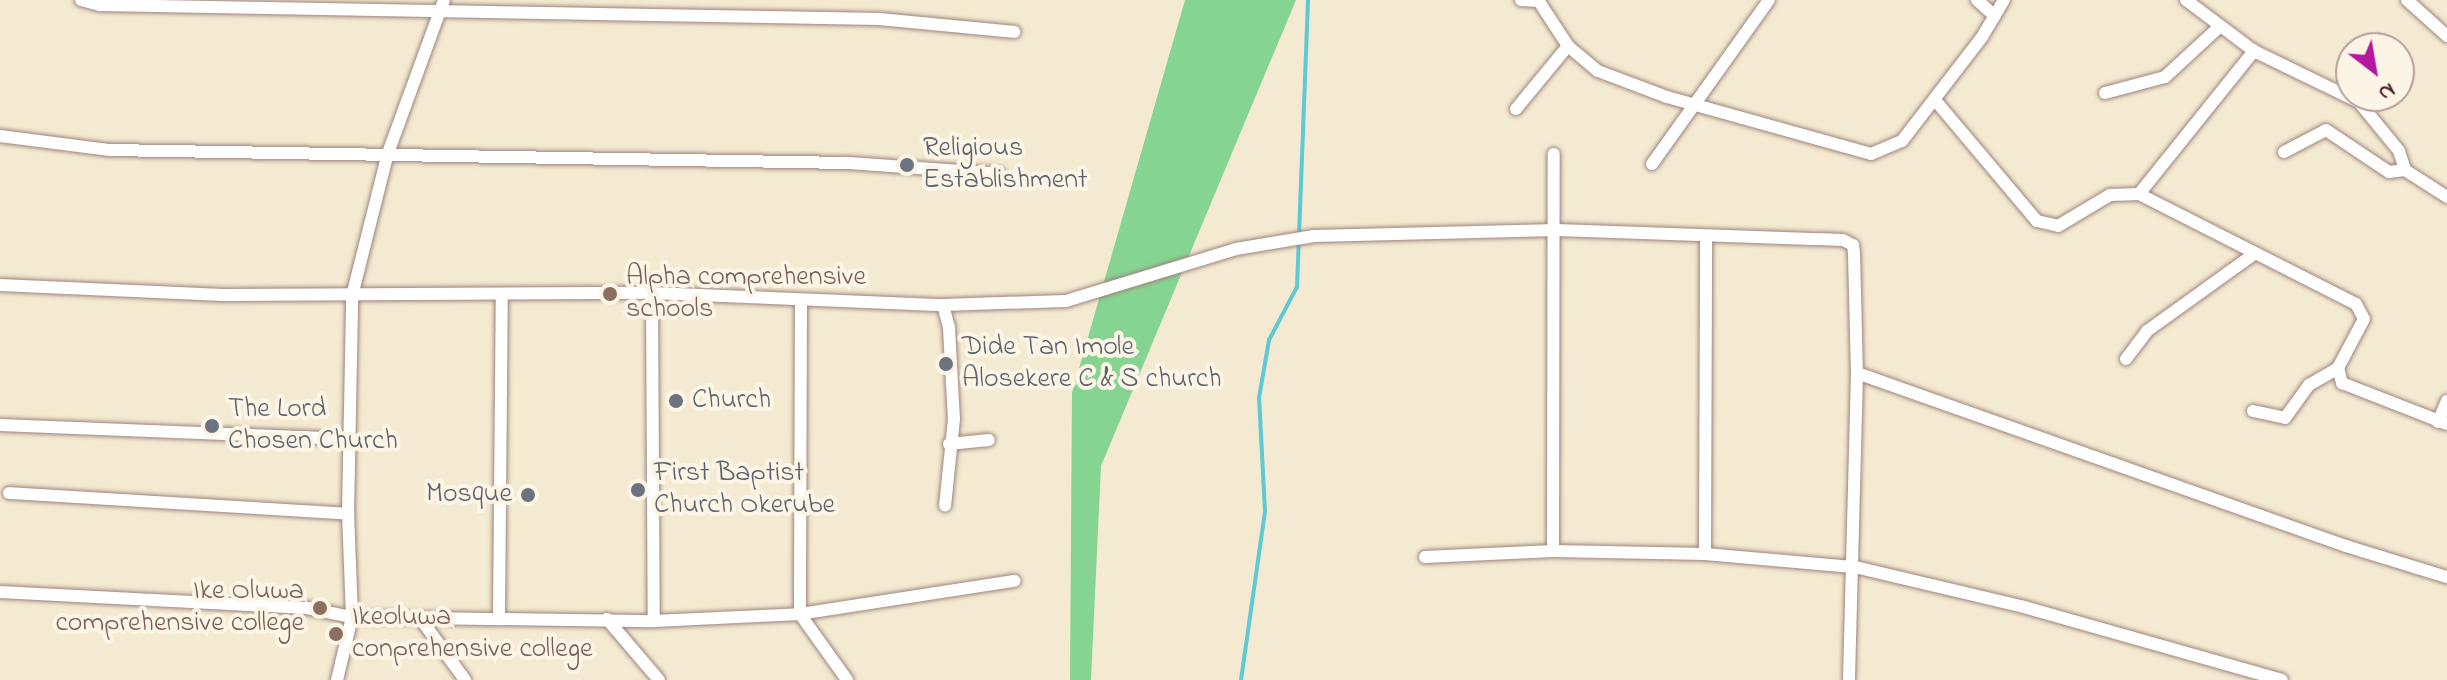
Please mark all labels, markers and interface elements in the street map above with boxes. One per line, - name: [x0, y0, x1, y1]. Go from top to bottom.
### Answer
- north arrow: [2335, 32, 2415, 112]
- text: N: [2372, 73, 2401, 108]
- place label: Religious Establishment: [923, 132, 1087, 198]
- marker: Religious Establishment: [898, 156, 916, 174]
- place label: Alpha comprehensive schools: [626, 261, 866, 327]
- marker: Alpha comprehensive schools: [601, 285, 619, 303]
- place label: Dide Tan Imole Alosekere C & S church: [962, 331, 1222, 397]
- marker: Dide Tan Imole Alosekere C & S church: [937, 355, 955, 373]
- place label: Church: [692, 384, 771, 418]
- marker: Church: [667, 392, 685, 410]
- place label: The Lord Chosen Church: [228, 393, 398, 459]
- marker: The Lord Chosen Church: [203, 417, 221, 435]
- place label: First Baptist Church Okerube: [654, 457, 835, 523]
- place label: Mosque: [426, 478, 512, 512]
- marker: First Baptist Church Okerube: [629, 481, 647, 499]
- marker: Mosque: [519, 486, 537, 504]
- place label: Ike Oluwa comprehensive college: [55, 575, 304, 641]
- marker: Ike Oluwa comprehensive college: [311, 599, 329, 617]
- place label: Ikeoluwa conprehensive college: [352, 601, 593, 667]
- marker: Ikeoluwa conprehensive college: [327, 625, 345, 643]

